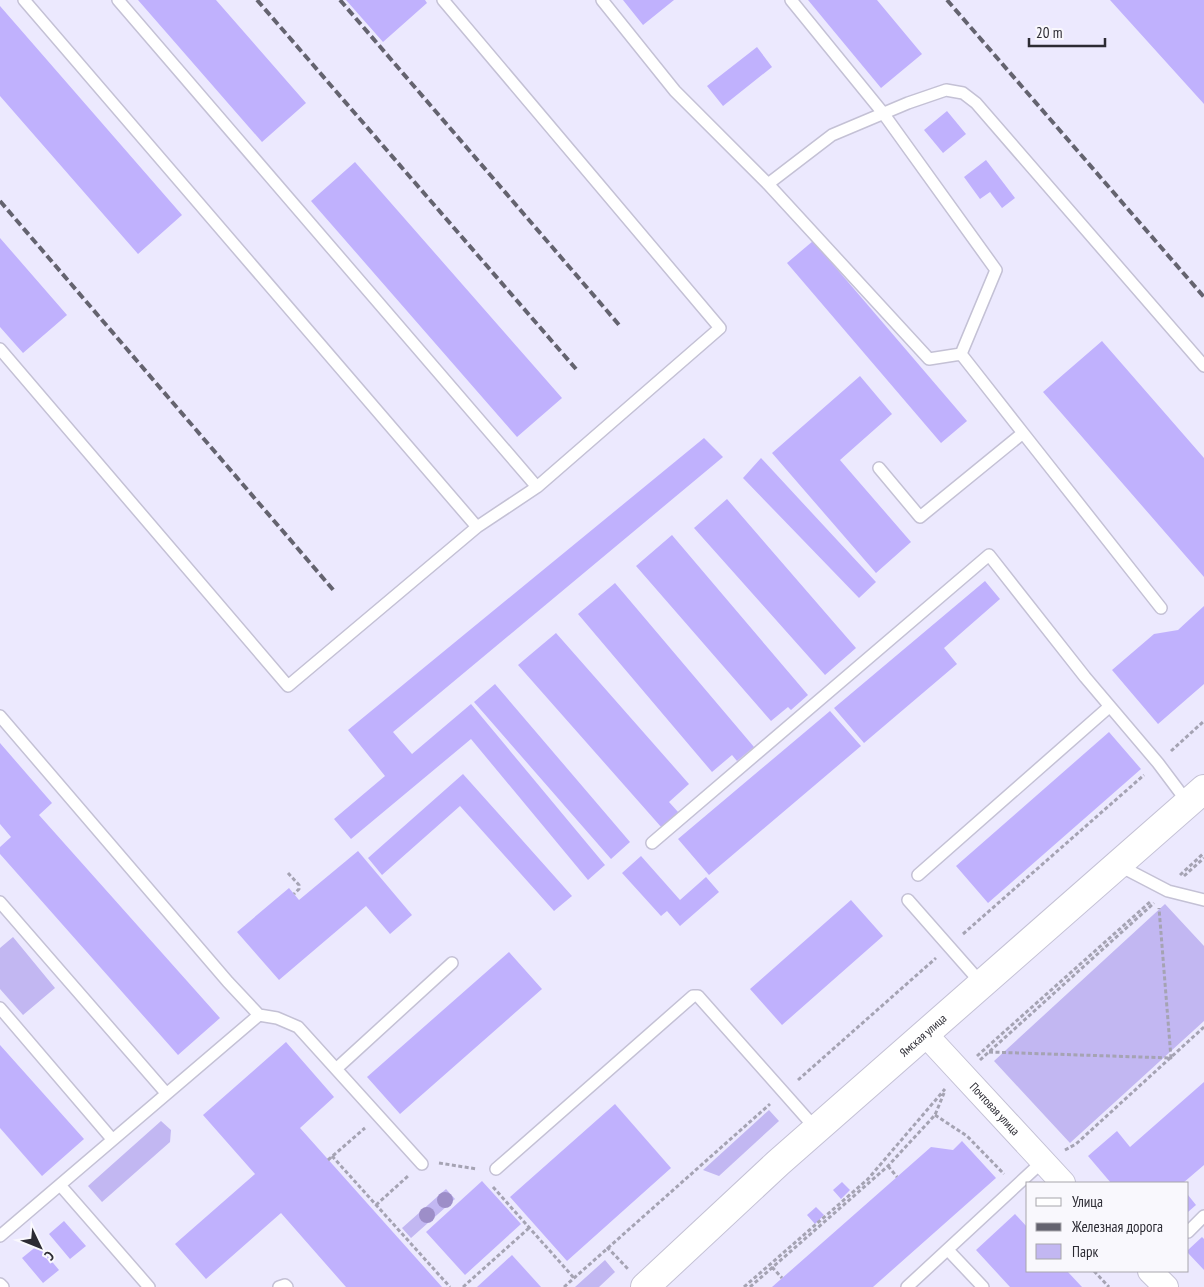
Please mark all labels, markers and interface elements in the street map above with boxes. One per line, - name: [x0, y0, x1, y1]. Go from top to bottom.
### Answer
- scale bar: [1029, 15, 1105, 47]
- text: 20 m: [1036, 23, 1062, 42]
- street label: Ямская улица: [896, 1011, 949, 1060]
- street label: Почтовая улица: [967, 1079, 1023, 1138]
- legend: [1026, 1182, 1189, 1272]
- text: Улица: [1072, 1192, 1103, 1211]
- text: Железная дорога: [1071, 1217, 1163, 1236]
- north arrow: [15, 1222, 65, 1272]
- text: Парк: [1072, 1242, 1098, 1261]
- text: С: [40, 1247, 58, 1265]

